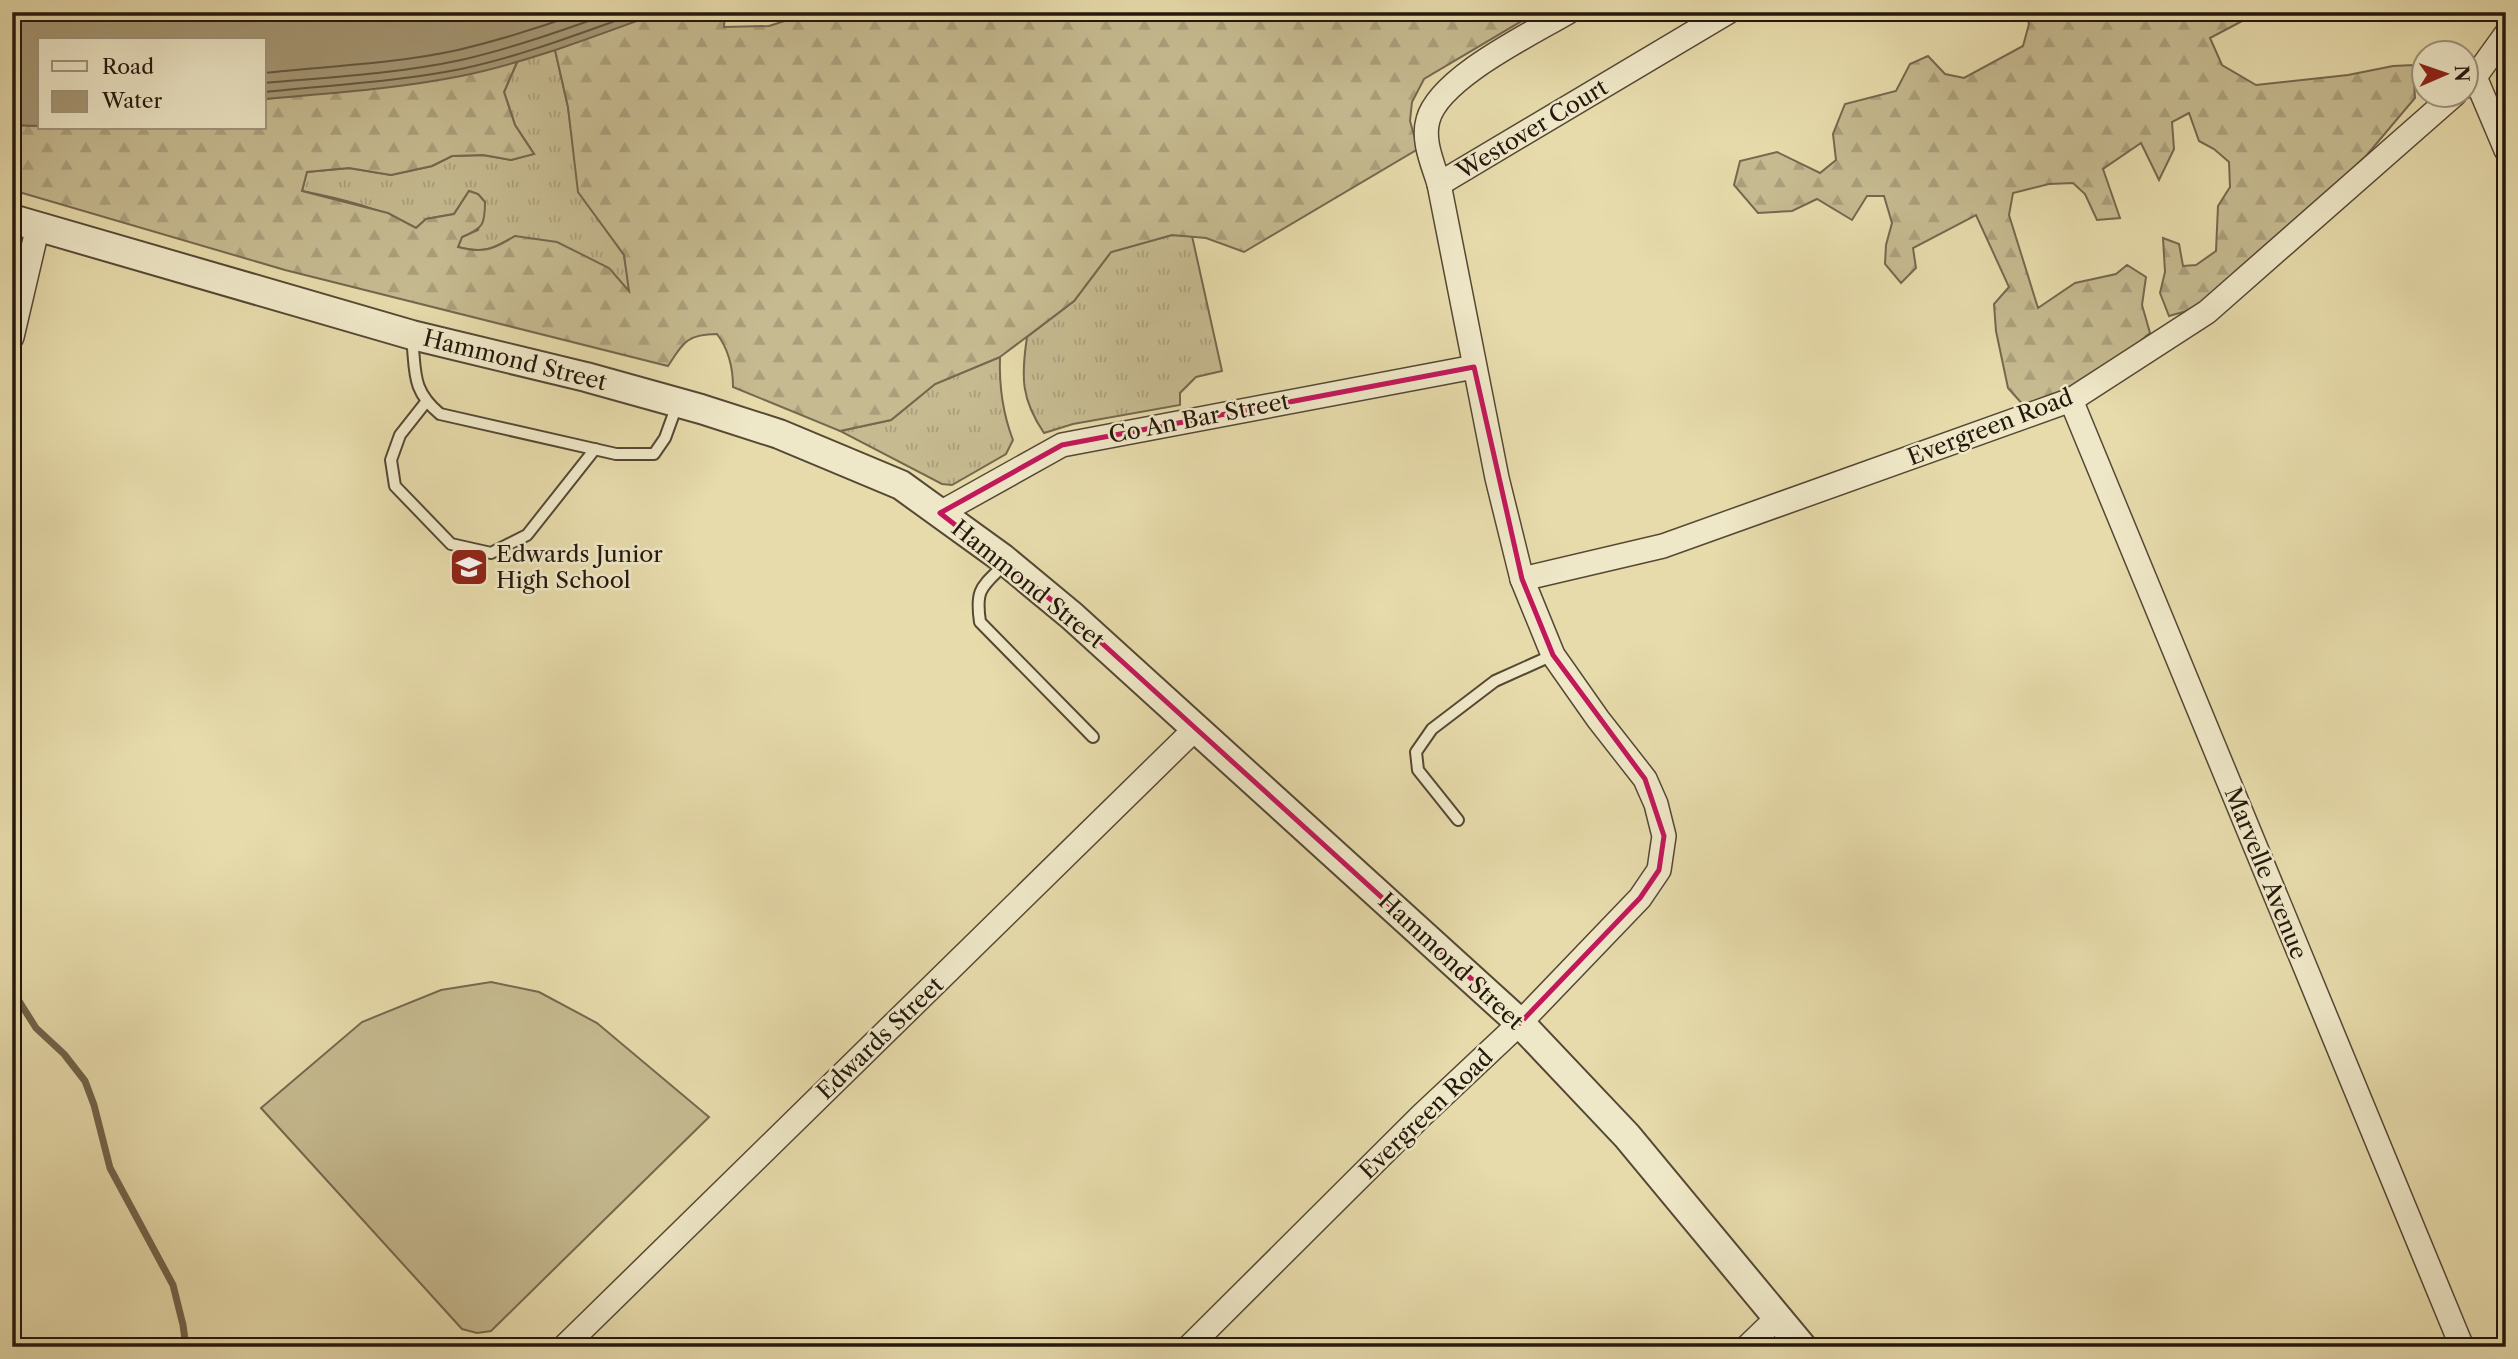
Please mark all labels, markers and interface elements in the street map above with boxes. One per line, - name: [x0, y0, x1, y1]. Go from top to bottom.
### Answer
- legend: [38, 38, 266, 130]
- north arrow: [2410, 38, 2480, 108]
- text: Road: [102, 54, 154, 79]
- text: N: [2450, 65, 2473, 82]
- street label: Westover Court: [1450, 73, 1613, 186]
- text: Water: [101, 88, 162, 113]
- street label: Hammond Street: [420, 324, 610, 396]
- street label: Evergreen Road: [1903, 383, 2077, 471]
- street label: Co An Bar Street: [1106, 387, 1292, 449]
- street label: Hammond Street: [946, 514, 1110, 654]
- place label: Edwards Junior High School: [496, 540, 663, 594]
- school or university icon: Edwards Junior High School: [448, 546, 490, 588]
- street label: Marvelle Avenue: [2219, 783, 2313, 963]
- street label: Hammond Street: [1373, 887, 1529, 1035]
- street label: Edwards Street: [811, 971, 949, 1105]
- street label: Evergreen Road: [1353, 1043, 1499, 1185]

